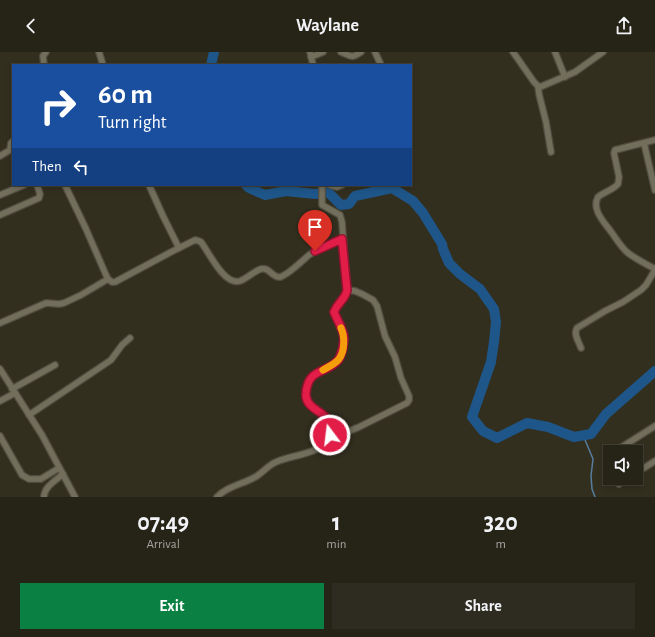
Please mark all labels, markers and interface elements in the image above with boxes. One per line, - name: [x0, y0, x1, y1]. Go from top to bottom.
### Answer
- icon: back: [20, 15, 42, 37]
- icon: share: [613, 15, 635, 37]
- text: Waylane: [296, 17, 359, 35]
- icon: right: [32, 80, 84, 132]
- text: 60 m: [98, 81, 153, 109]
- text: Turn right: [98, 114, 167, 132]
- icon: left: [70, 156, 92, 178]
- text: Then: [32, 159, 62, 174]
- pin: [298, 210, 332, 251]
- icon: arrive: [304, 216, 326, 238]
- position arrow: [309, 414, 351, 456]
- map controls: [603, 445, 643, 485]
- button: sound: [603, 445, 643, 485]
- text: 07:49: [137, 511, 189, 535]
- text: 1: [332, 511, 341, 535]
- text: 320: [484, 511, 518, 535]
- text: Arrival: [146, 538, 180, 551]
- text: min: [326, 538, 347, 551]
- text: m: [496, 538, 506, 551]
- button: Exit: [20, 583, 324, 629]
- button: Share: [332, 583, 635, 629]

